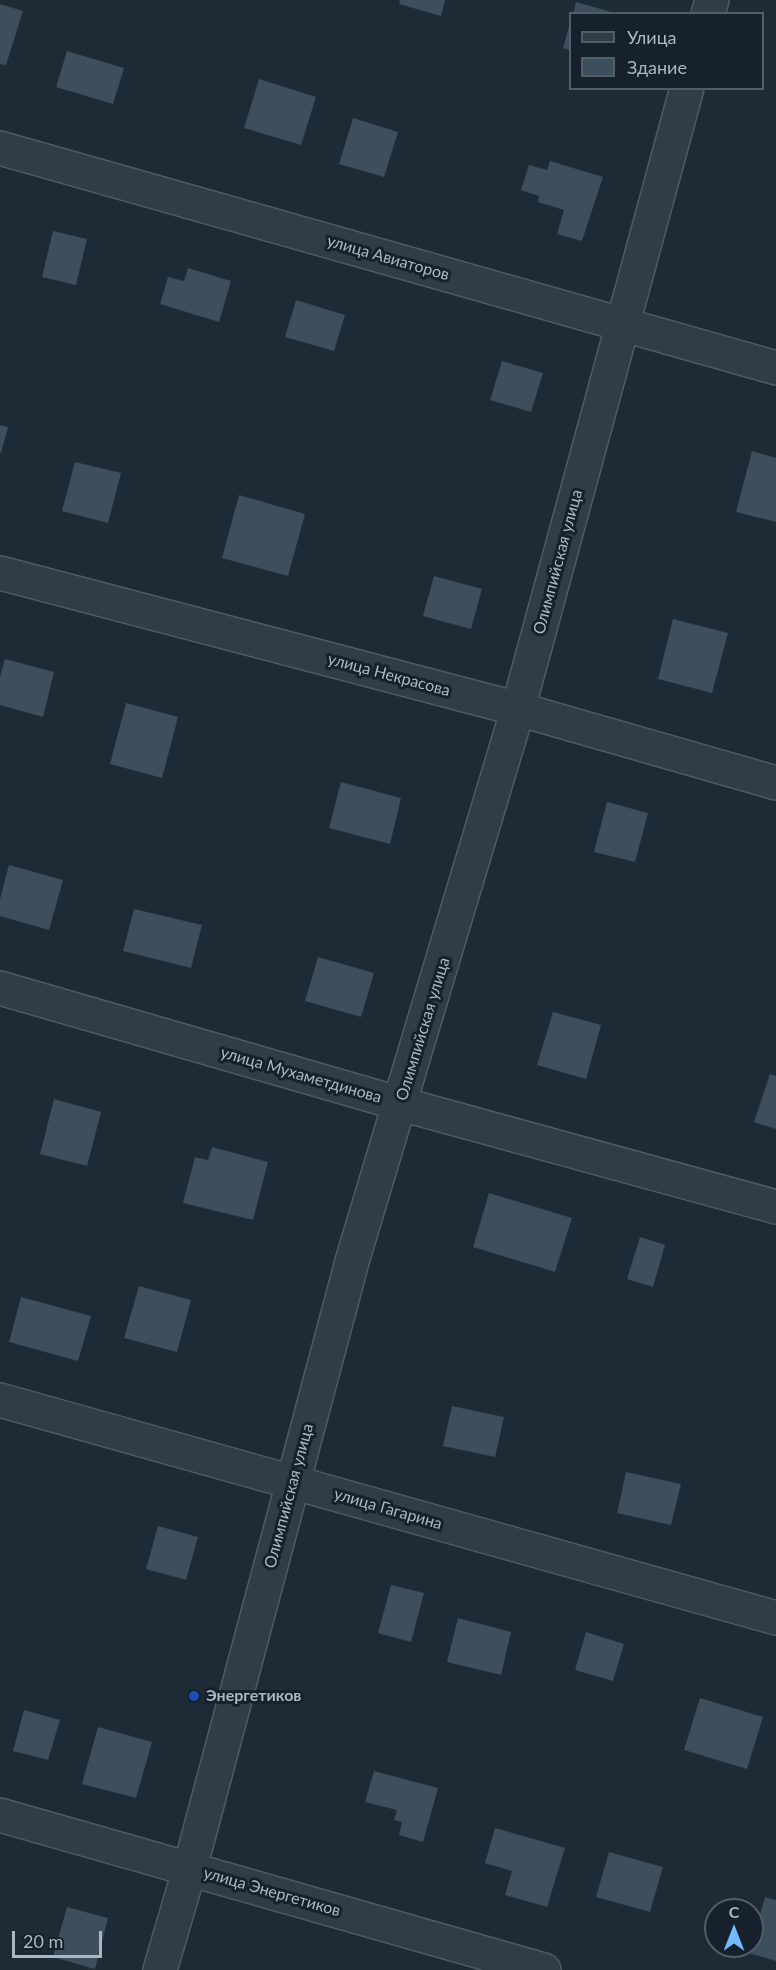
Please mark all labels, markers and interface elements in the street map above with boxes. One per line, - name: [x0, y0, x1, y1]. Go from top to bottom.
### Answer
- legend: [569, 12, 764, 90]
- text: Улица: [627, 26, 677, 48]
- text: Здание: [627, 56, 687, 78]
- street label: улица Авиаторов: [325, 231, 451, 285]
- street label: Олимпийская улица: [529, 488, 587, 636]
- street label: улица Некрасова: [326, 649, 452, 701]
- street label: Олимпийская улица: [392, 955, 454, 1103]
- street label: улица Мухаметдинова: [218, 1043, 384, 1107]
- street label: Олимпийская улица: [260, 1422, 318, 1570]
- street label: улица Гагарина: [332, 1484, 444, 1534]
- place label: Энергетиков: [206, 1686, 301, 1706]
- marker: Энергетиков: [187, 1689, 201, 1703]
- street label: улица Энергетиков: [201, 1863, 343, 1921]
- north arrow: [704, 1898, 764, 1958]
- text: С: [729, 1902, 739, 1921]
- scale bar: [15, 1919, 105, 1957]
- text: 20 m: [23, 1930, 63, 1952]

